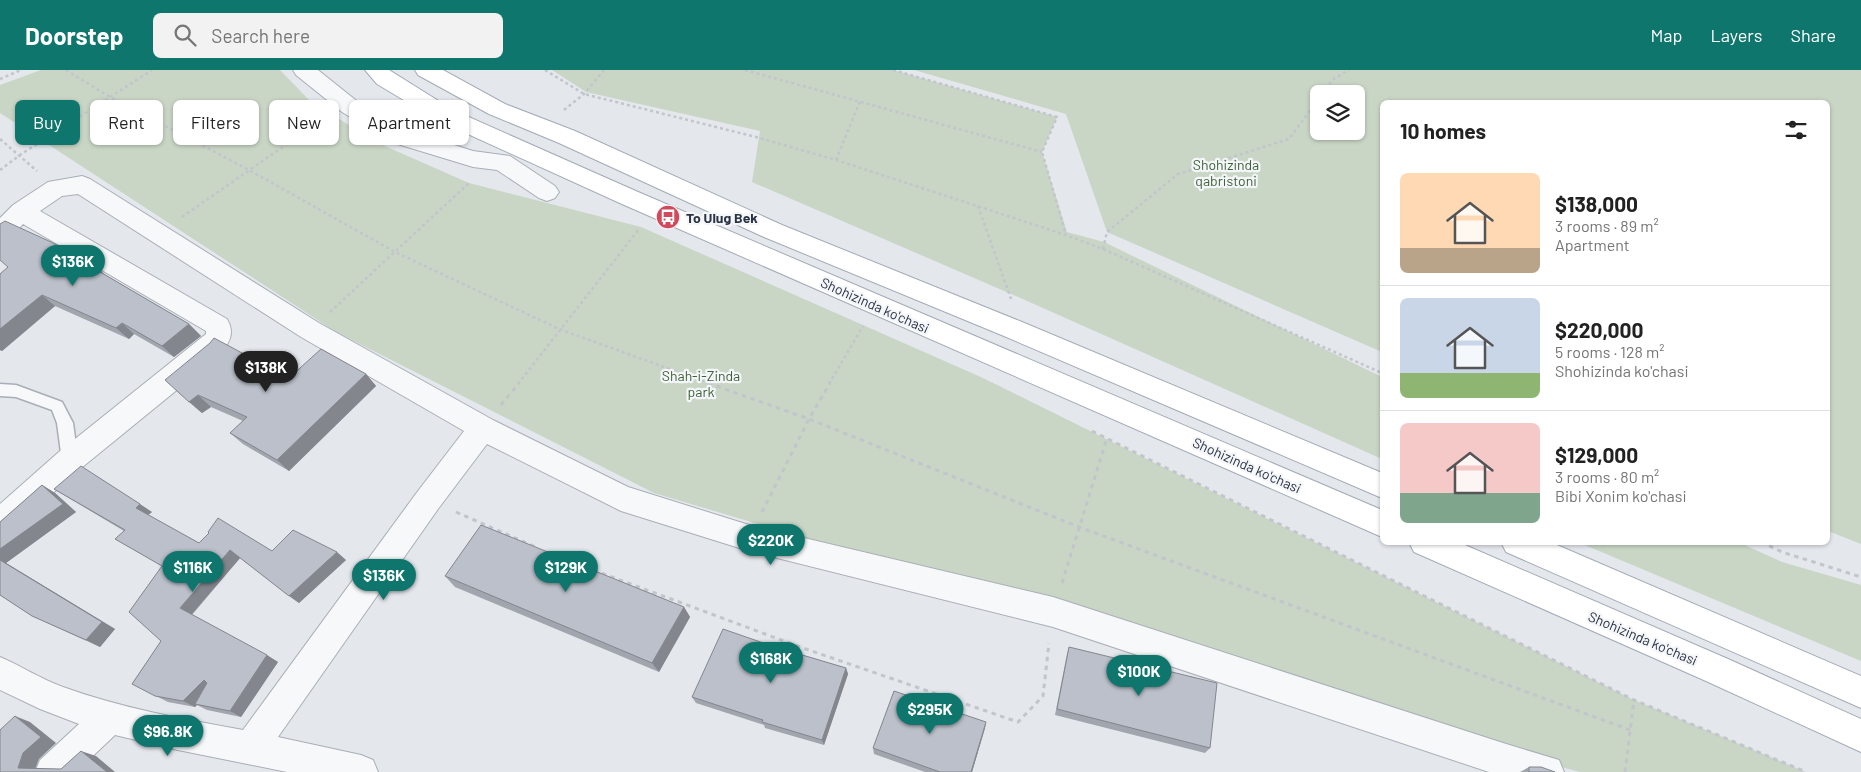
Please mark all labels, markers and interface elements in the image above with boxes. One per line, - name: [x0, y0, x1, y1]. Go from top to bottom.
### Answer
- search box: [153, 13, 503, 58]
- text: Doorstep: [25, 21, 123, 50]
- icon: search: [171, 21, 199, 49]
- text: Search here: [211, 24, 310, 47]
- text: Map: [1650, 24, 1682, 46]
- text: Layers: [1710, 24, 1763, 46]
- text: Share: [1791, 24, 1836, 46]
- map controls: [1310, 85, 1365, 140]
- button: layers: [1310, 85, 1365, 140]
- chip: Buy: [15, 100, 80, 145]
- chip: Rent: [90, 100, 163, 145]
- chip: Filters: [173, 100, 259, 145]
- chip: New: [269, 100, 339, 145]
- chip: Apartment: [349, 100, 469, 145]
- icon: filters: [1782, 116, 1810, 144]
- text: 10 homes: [1400, 118, 1486, 143]
- park label: Shohizinda qabristoni: [1193, 156, 1259, 189]
- text: $138,000: [1555, 191, 1638, 216]
- icon: home: [1440, 193, 1500, 253]
- bus stop icon: To Ulug Bek: [655, 204, 681, 230]
- place label: To Ulug Bek: [686, 209, 758, 226]
- text: 3 rooms · 89 m²: [1555, 216, 1659, 235]
- text: Apartment: [1555, 235, 1630, 254]
- pin: $136K: [38, 244, 108, 287]
- text: $136K: [52, 251, 94, 270]
- street label: Shohizinda ko'chasi: [818, 273, 932, 337]
- text: $220,000: [1555, 317, 1643, 342]
- icon: home: [1440, 318, 1500, 378]
- text: 5 rooms · 128 m²: [1555, 342, 1664, 361]
- pin: $138K: [231, 350, 301, 393]
- text: $138K: [245, 357, 287, 376]
- text: Shohizinda ko'chasi: [1555, 361, 1689, 380]
- park label: Shah-i-Zinda park: [662, 367, 740, 400]
- street label: Shohizinda ko'chasi: [1190, 433, 1304, 497]
- text: $129,000: [1555, 442, 1638, 467]
- icon: home: [1440, 443, 1500, 503]
- text: 3 rooms · 80 m²: [1555, 467, 1659, 486]
- text: Bibi Xonim ko'chasi: [1555, 486, 1687, 505]
- pin: $220K: [736, 524, 806, 566]
- text: $220K: [748, 530, 794, 549]
- pin: $116K: [158, 550, 228, 593]
- pin: $129K: [531, 550, 601, 593]
- text: $116K: [173, 557, 213, 576]
- text: $129K: [545, 557, 587, 576]
- pin: $136K: [349, 558, 419, 601]
- text: $136K: [363, 565, 405, 584]
- street label: Shohizinda ko'chasi: [1586, 607, 1700, 669]
- pin: $168K: [736, 642, 806, 684]
- text: $168K: [750, 648, 792, 667]
- pin: $100K: [1104, 654, 1174, 697]
- text: $100K: [1117, 661, 1161, 680]
- pin: $295K: [895, 692, 965, 735]
- text: $295K: [907, 699, 953, 718]
- pin: $96.8K: [127, 714, 209, 757]
- text: $96.8K: [143, 721, 193, 740]

